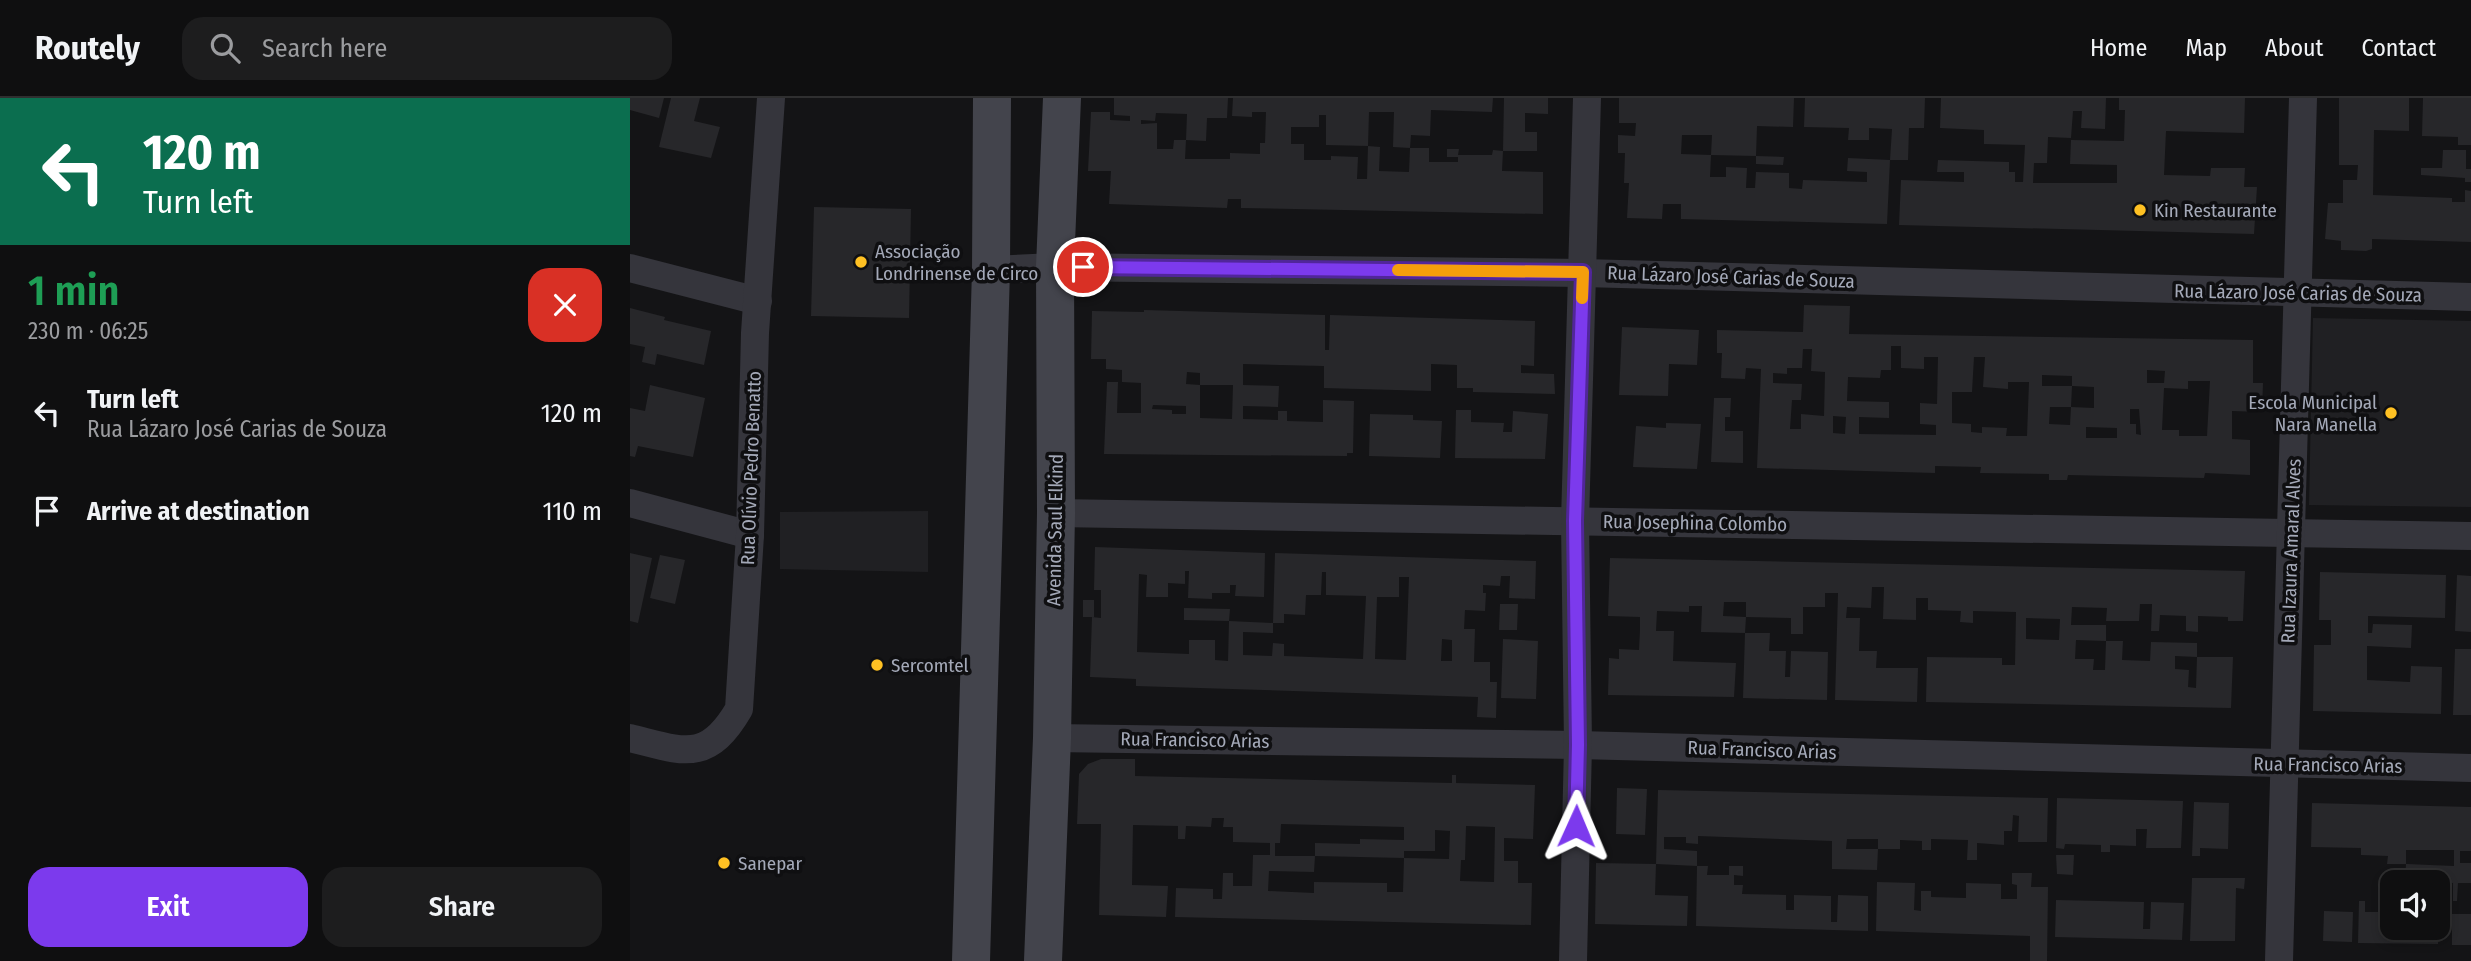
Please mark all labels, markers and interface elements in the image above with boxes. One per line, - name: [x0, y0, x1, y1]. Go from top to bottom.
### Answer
- search box: [182, 17, 672, 80]
- text: Routely: [35, 28, 140, 68]
- icon: search: [206, 29, 244, 67]
- text: Search here: [262, 33, 387, 64]
- text: Home: [2090, 34, 2147, 62]
- text: Map: [2185, 34, 2227, 62]
- text: About: [2265, 34, 2323, 62]
- text: Contact: [2361, 34, 2436, 62]
- text: 120 m: [143, 123, 261, 182]
- icon: left: [28, 126, 119, 217]
- text: Turn left: [143, 183, 253, 221]
- place label: Kin Restaurante: [2154, 199, 2277, 222]
- marker: Kin Restaurante: [2132, 202, 2148, 218]
- pin: [1053, 237, 1113, 297]
- place label: Associação Londrinense de Circo: [875, 240, 1038, 285]
- icon: arrive: [1064, 248, 1102, 286]
- marker: Associação Londrinense de Circo: [853, 254, 869, 270]
- street label: Rua Lázaro José Carias de Souza: [1607, 261, 1855, 293]
- text: 1 min: [28, 266, 119, 316]
- button: close: [528, 268, 602, 342]
- street label: Rua Lázaro José Carias de Souza: [2174, 279, 2422, 307]
- text: 230 m · 06:25: [28, 317, 148, 345]
- street label: Rua Olívio Pedro Benatto: [736, 371, 766, 565]
- text: Turn left: [87, 384, 179, 415]
- place label: Escola Municipal Nara Manella: [2248, 391, 2377, 436]
- icon: left: [28, 394, 66, 432]
- text: 120 m: [541, 398, 602, 429]
- marker: Escola Municipal Nara Manella: [2383, 405, 2399, 421]
- text: Rua Lázaro José Carias de Souza: [87, 415, 387, 443]
- street label: Avenida Saul Elkind: [1042, 454, 1068, 606]
- street label: Rua Izaura Amaral Alves: [2276, 458, 2306, 644]
- icon: arrive: [28, 492, 66, 530]
- text: Arrive at destination: [87, 496, 310, 527]
- text: 110 m: [542, 496, 602, 527]
- street label: Rua Josephina Colombo: [1603, 510, 1787, 536]
- place label: Sercomtel: [891, 654, 969, 677]
- marker: Sercomtel: [869, 657, 885, 673]
- street label: Rua Francisco Arias: [1120, 727, 1270, 753]
- street label: Rua Francisco Arias: [1687, 736, 1837, 764]
- street label: Rua Francisco Arias: [2253, 752, 2403, 778]
- position arrow: [1539, 789, 1613, 863]
- place label: Sanepar: [738, 852, 802, 875]
- marker: Sanepar: [716, 855, 732, 871]
- button: Exit: [28, 867, 308, 947]
- button: Share: [322, 867, 602, 947]
- map controls: [2380, 870, 2450, 940]
- button: sound: [2380, 870, 2450, 940]

